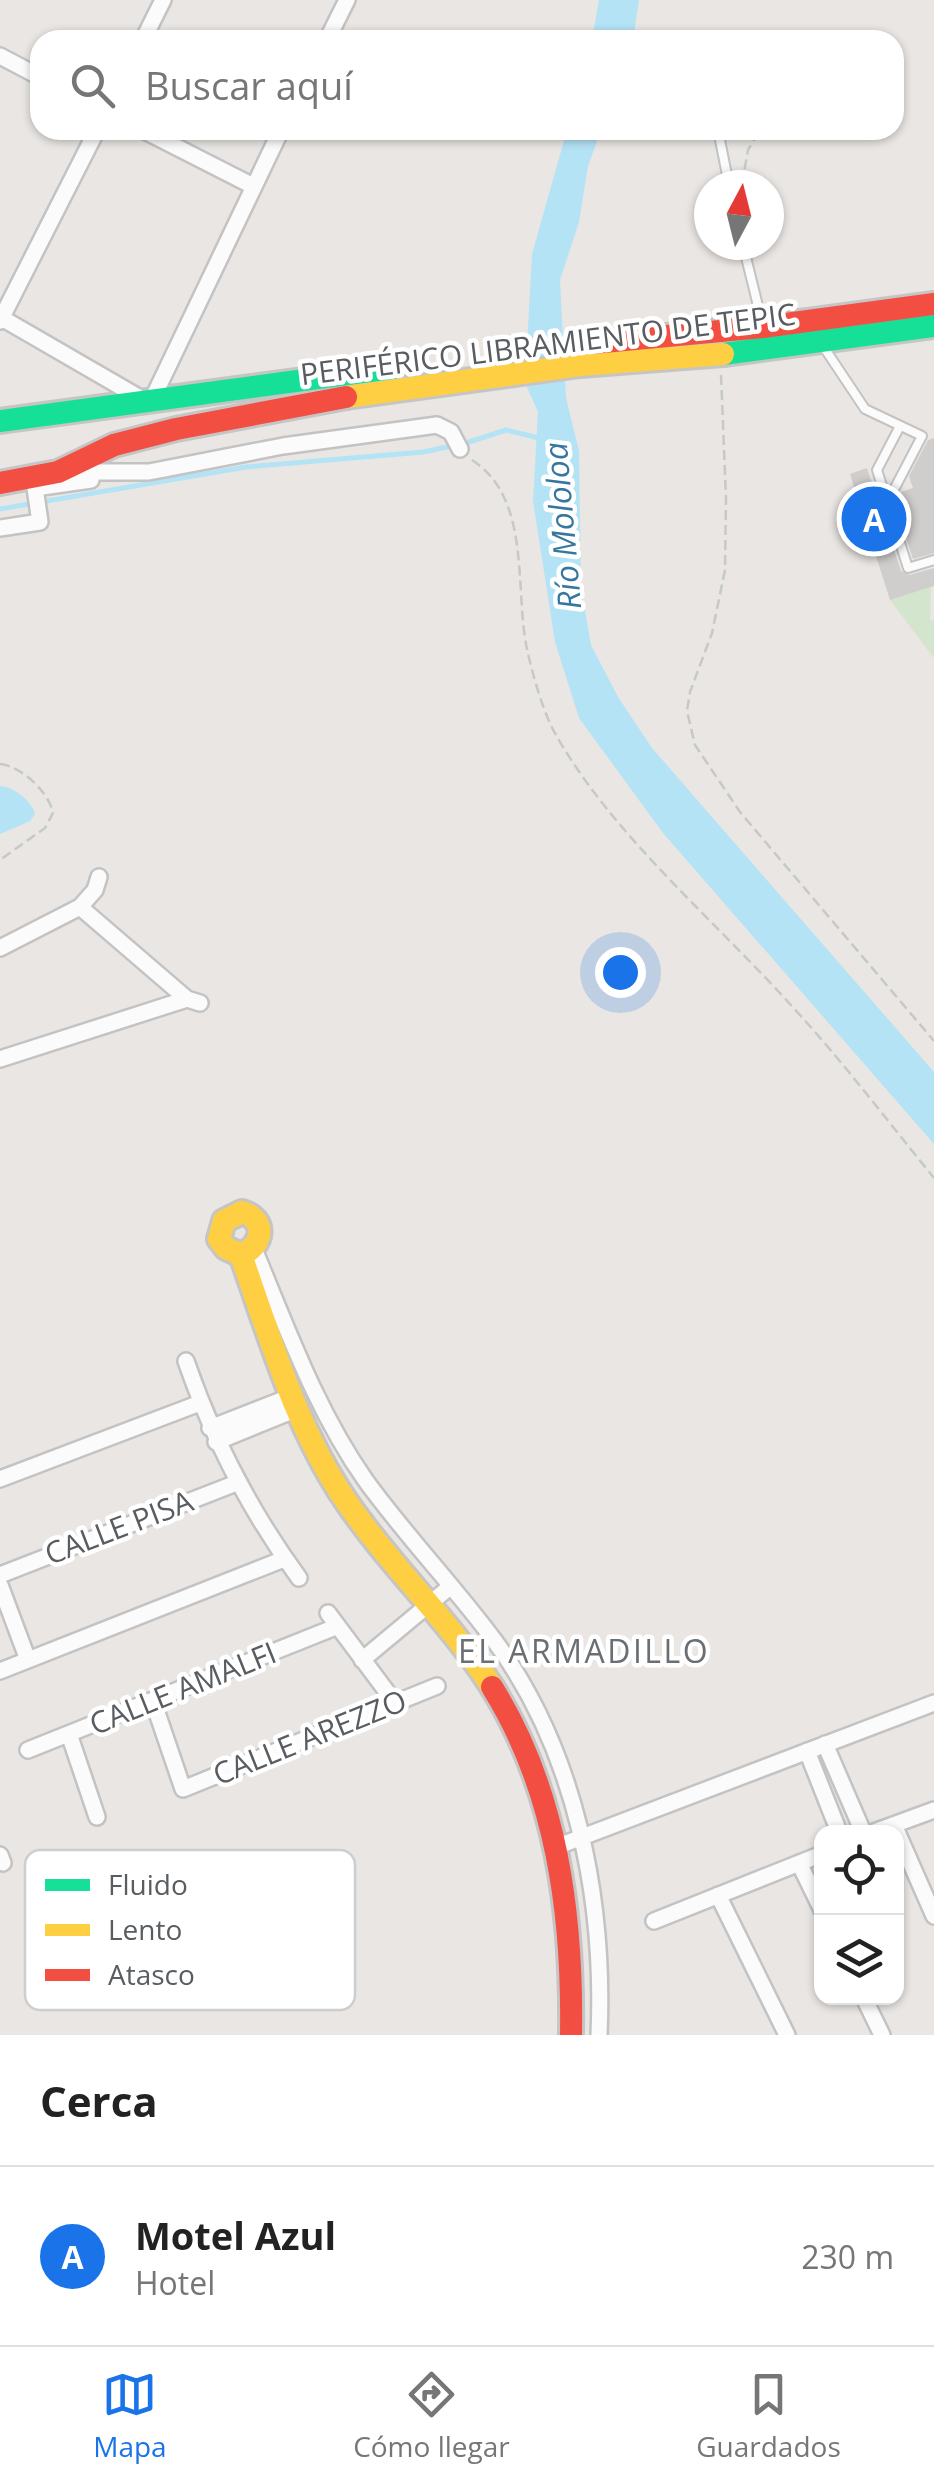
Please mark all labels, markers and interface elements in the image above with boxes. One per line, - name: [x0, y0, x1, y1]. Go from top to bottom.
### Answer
- search box: [30, 30, 904, 140]
- icon: search: [65, 58, 120, 113]
- text: Buscar aquí: [145, 59, 353, 111]
- north arrow: [694, 170, 784, 260]
- street label: PERIFÉRICO LIBRAMIENTO DE TEPIC: [298, 293, 798, 394]
- water label: Río Mololoa: [533, 441, 590, 612]
- pin: A: [842, 482, 906, 556]
- your location: [595, 947, 646, 998]
- street label: CALLE PISA: [39, 1480, 198, 1574]
- district label: EL ARMADILLO: [458, 1629, 710, 1672]
- street label: CALLE AMALFI: [83, 1631, 282, 1744]
- street label: CALLE AREZZO: [206, 1679, 412, 1794]
- map controls: [814, 1825, 904, 2005]
- button: locate: [814, 1825, 904, 1915]
- legend: [25, 1850, 355, 2010]
- text: Fluido: [108, 1865, 188, 1903]
- text: Lento: [108, 1910, 182, 1948]
- button: layers: [814, 1915, 904, 2005]
- text: Atasco: [108, 1955, 195, 1993]
- text: Cerca: [40, 2072, 158, 2129]
- text: Motel Azul: [135, 2209, 336, 2261]
- text: A: [61, 2235, 84, 2278]
- text: 230 m: [801, 2235, 894, 2278]
- text: Hotel: [135, 2261, 215, 2304]
- tab: Mapa: [93, 2367, 167, 2465]
- tab: Cómo llegar: [353, 2367, 510, 2465]
- tab: Guardados: [696, 2367, 841, 2465]

